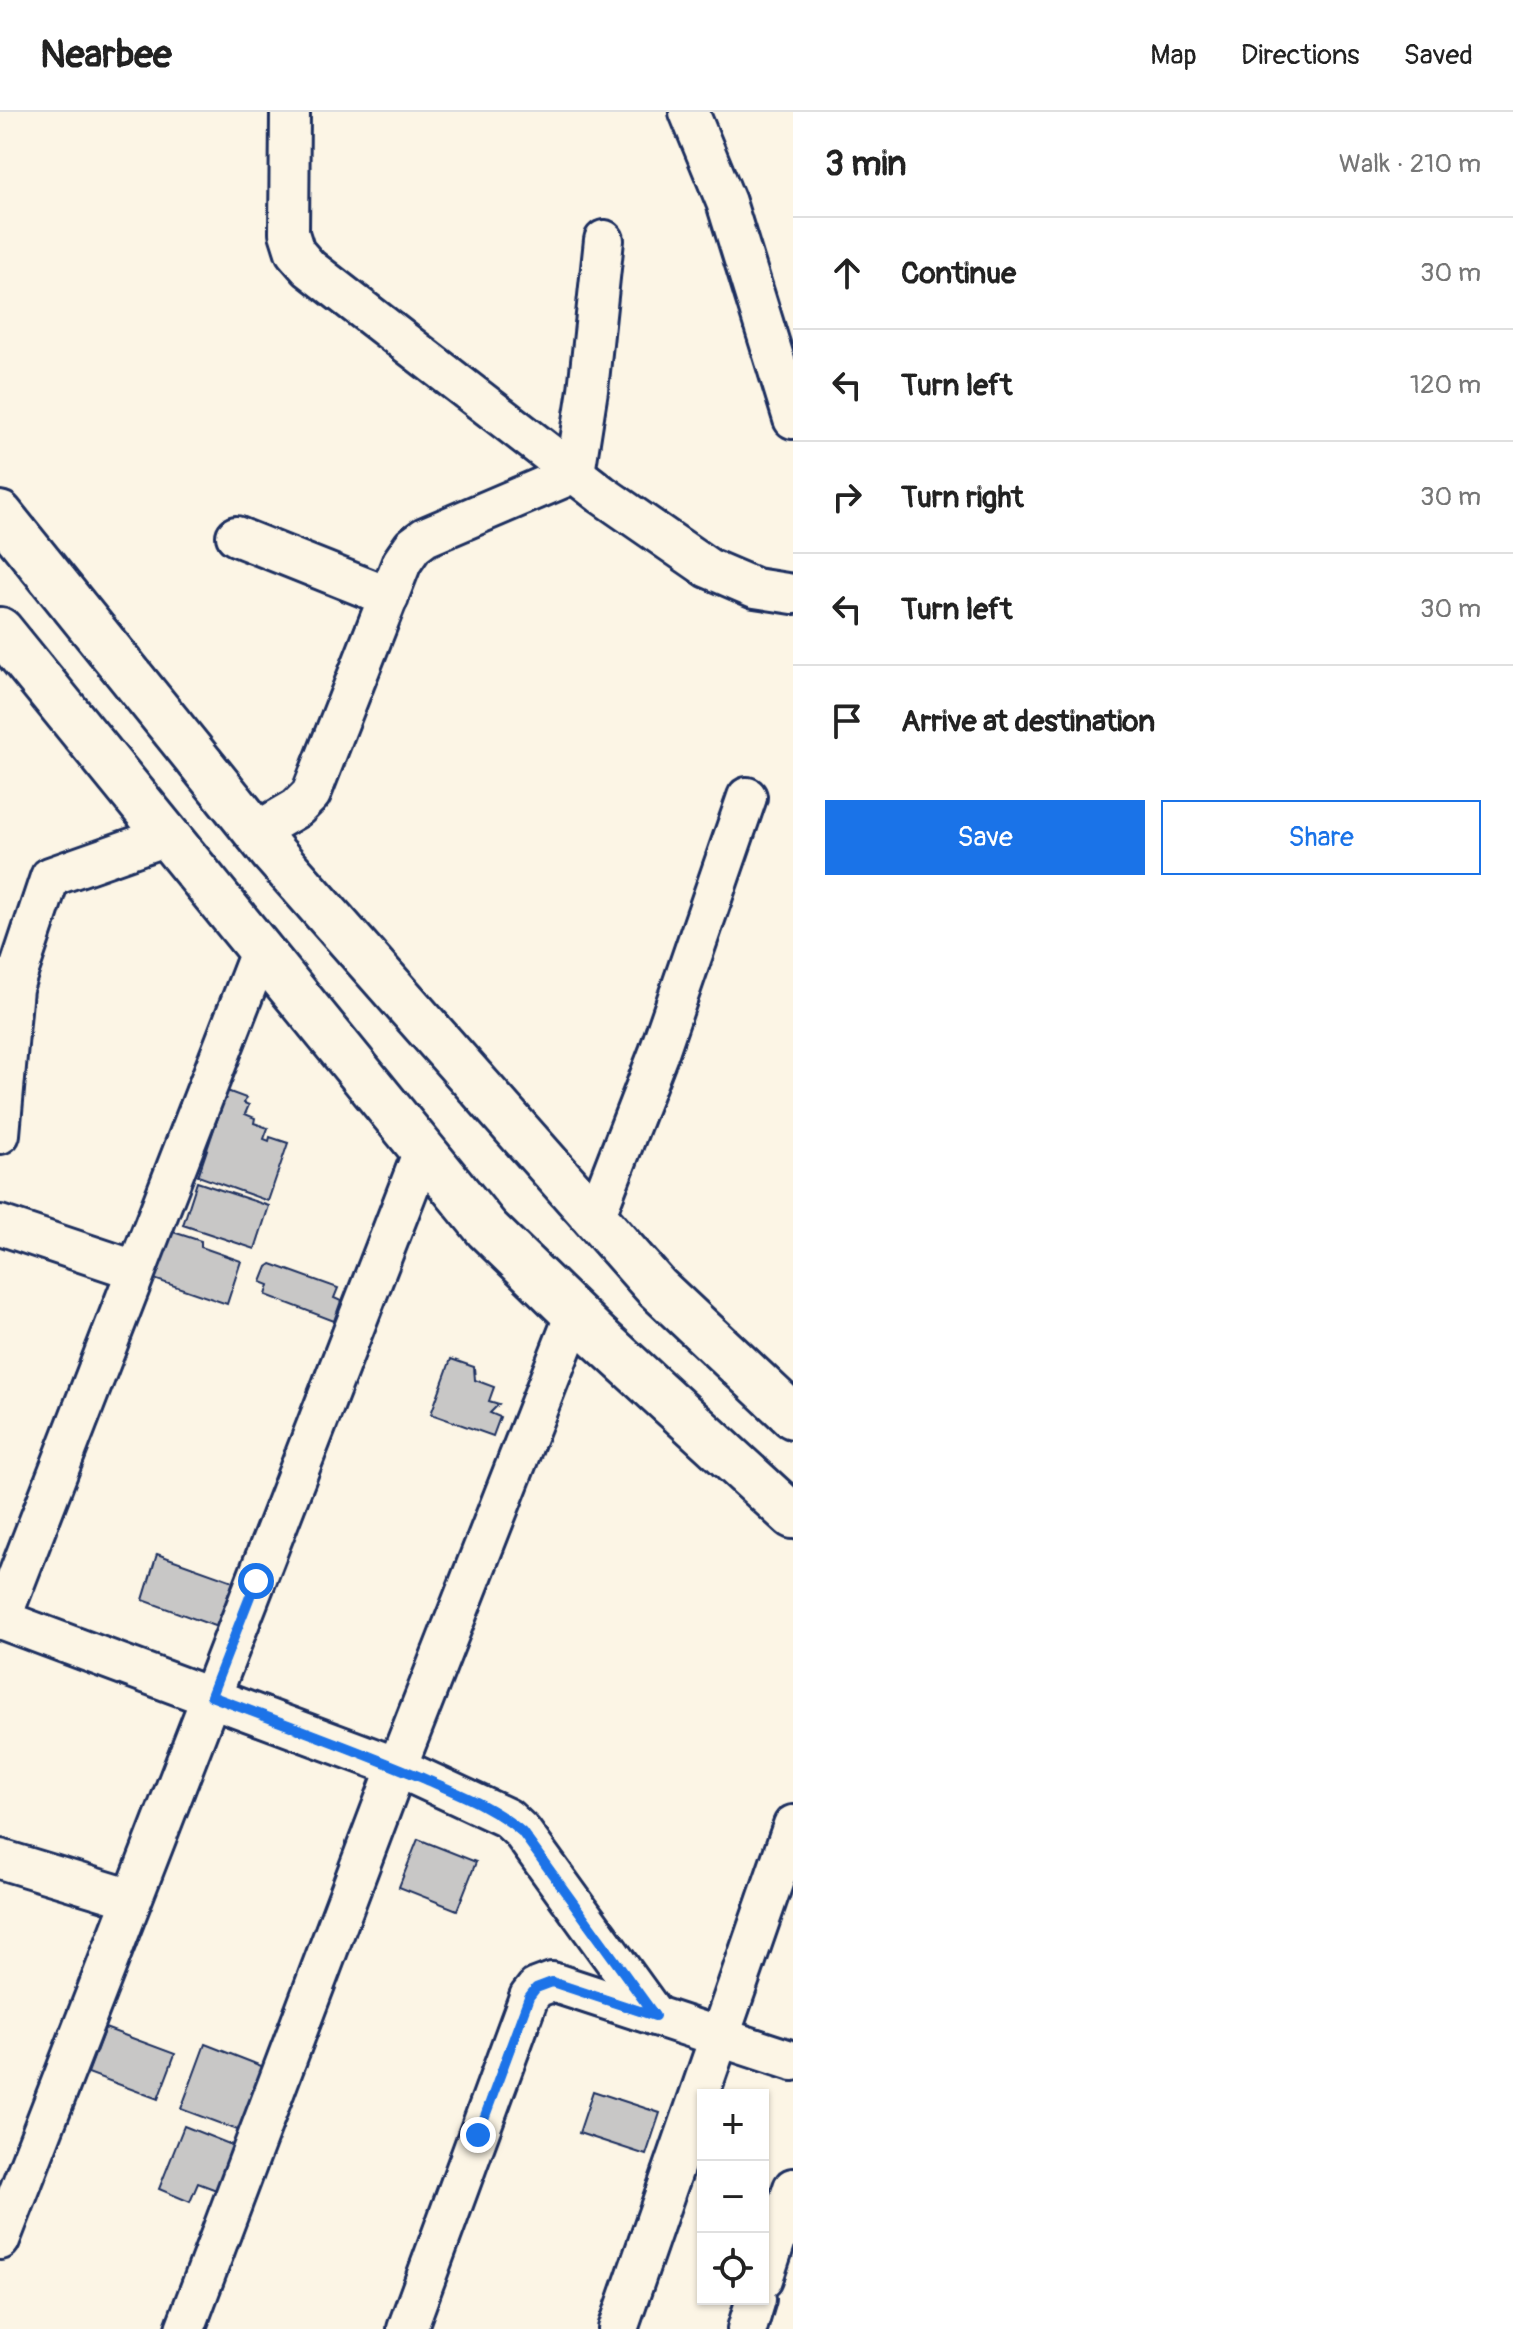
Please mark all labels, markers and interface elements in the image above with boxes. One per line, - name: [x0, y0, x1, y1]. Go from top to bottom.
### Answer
- text: Nearbee: [40, 31, 172, 79]
- text: Map: [1150, 38, 1197, 73]
- text: Directions: [1241, 38, 1360, 73]
- text: Saved: [1404, 38, 1473, 73]
- text: 3 min: [825, 143, 907, 186]
- text: Walk · 210 m: [1339, 148, 1481, 180]
- icon: ahead: [825, 251, 869, 295]
- text: Continue: [901, 255, 1016, 292]
- text: 30 m: [1420, 257, 1481, 289]
- icon: left: [825, 363, 869, 407]
- text: Turn left: [901, 367, 1012, 404]
- text: 120 m: [1410, 369, 1481, 401]
- icon: right: [825, 475, 869, 519]
- text: Turn right: [901, 479, 1024, 516]
- text: 30 m: [1420, 481, 1481, 513]
- icon: left: [825, 587, 869, 631]
- text: Turn left: [901, 591, 1012, 628]
- text: 30 m: [1420, 593, 1481, 625]
- icon: arrive: [825, 699, 869, 743]
- text: Arrive at destination: [901, 703, 1155, 740]
- button: Save: [825, 800, 1145, 875]
- button: Share: [1161, 800, 1481, 875]
- route start: [238, 1563, 274, 1599]
- map controls: [697, 2089, 769, 2305]
- button: +: [697, 2089, 769, 2161]
- route end: [460, 2117, 496, 2153]
- button: −: [697, 2161, 769, 2233]
- button: locate: [697, 2233, 769, 2305]

